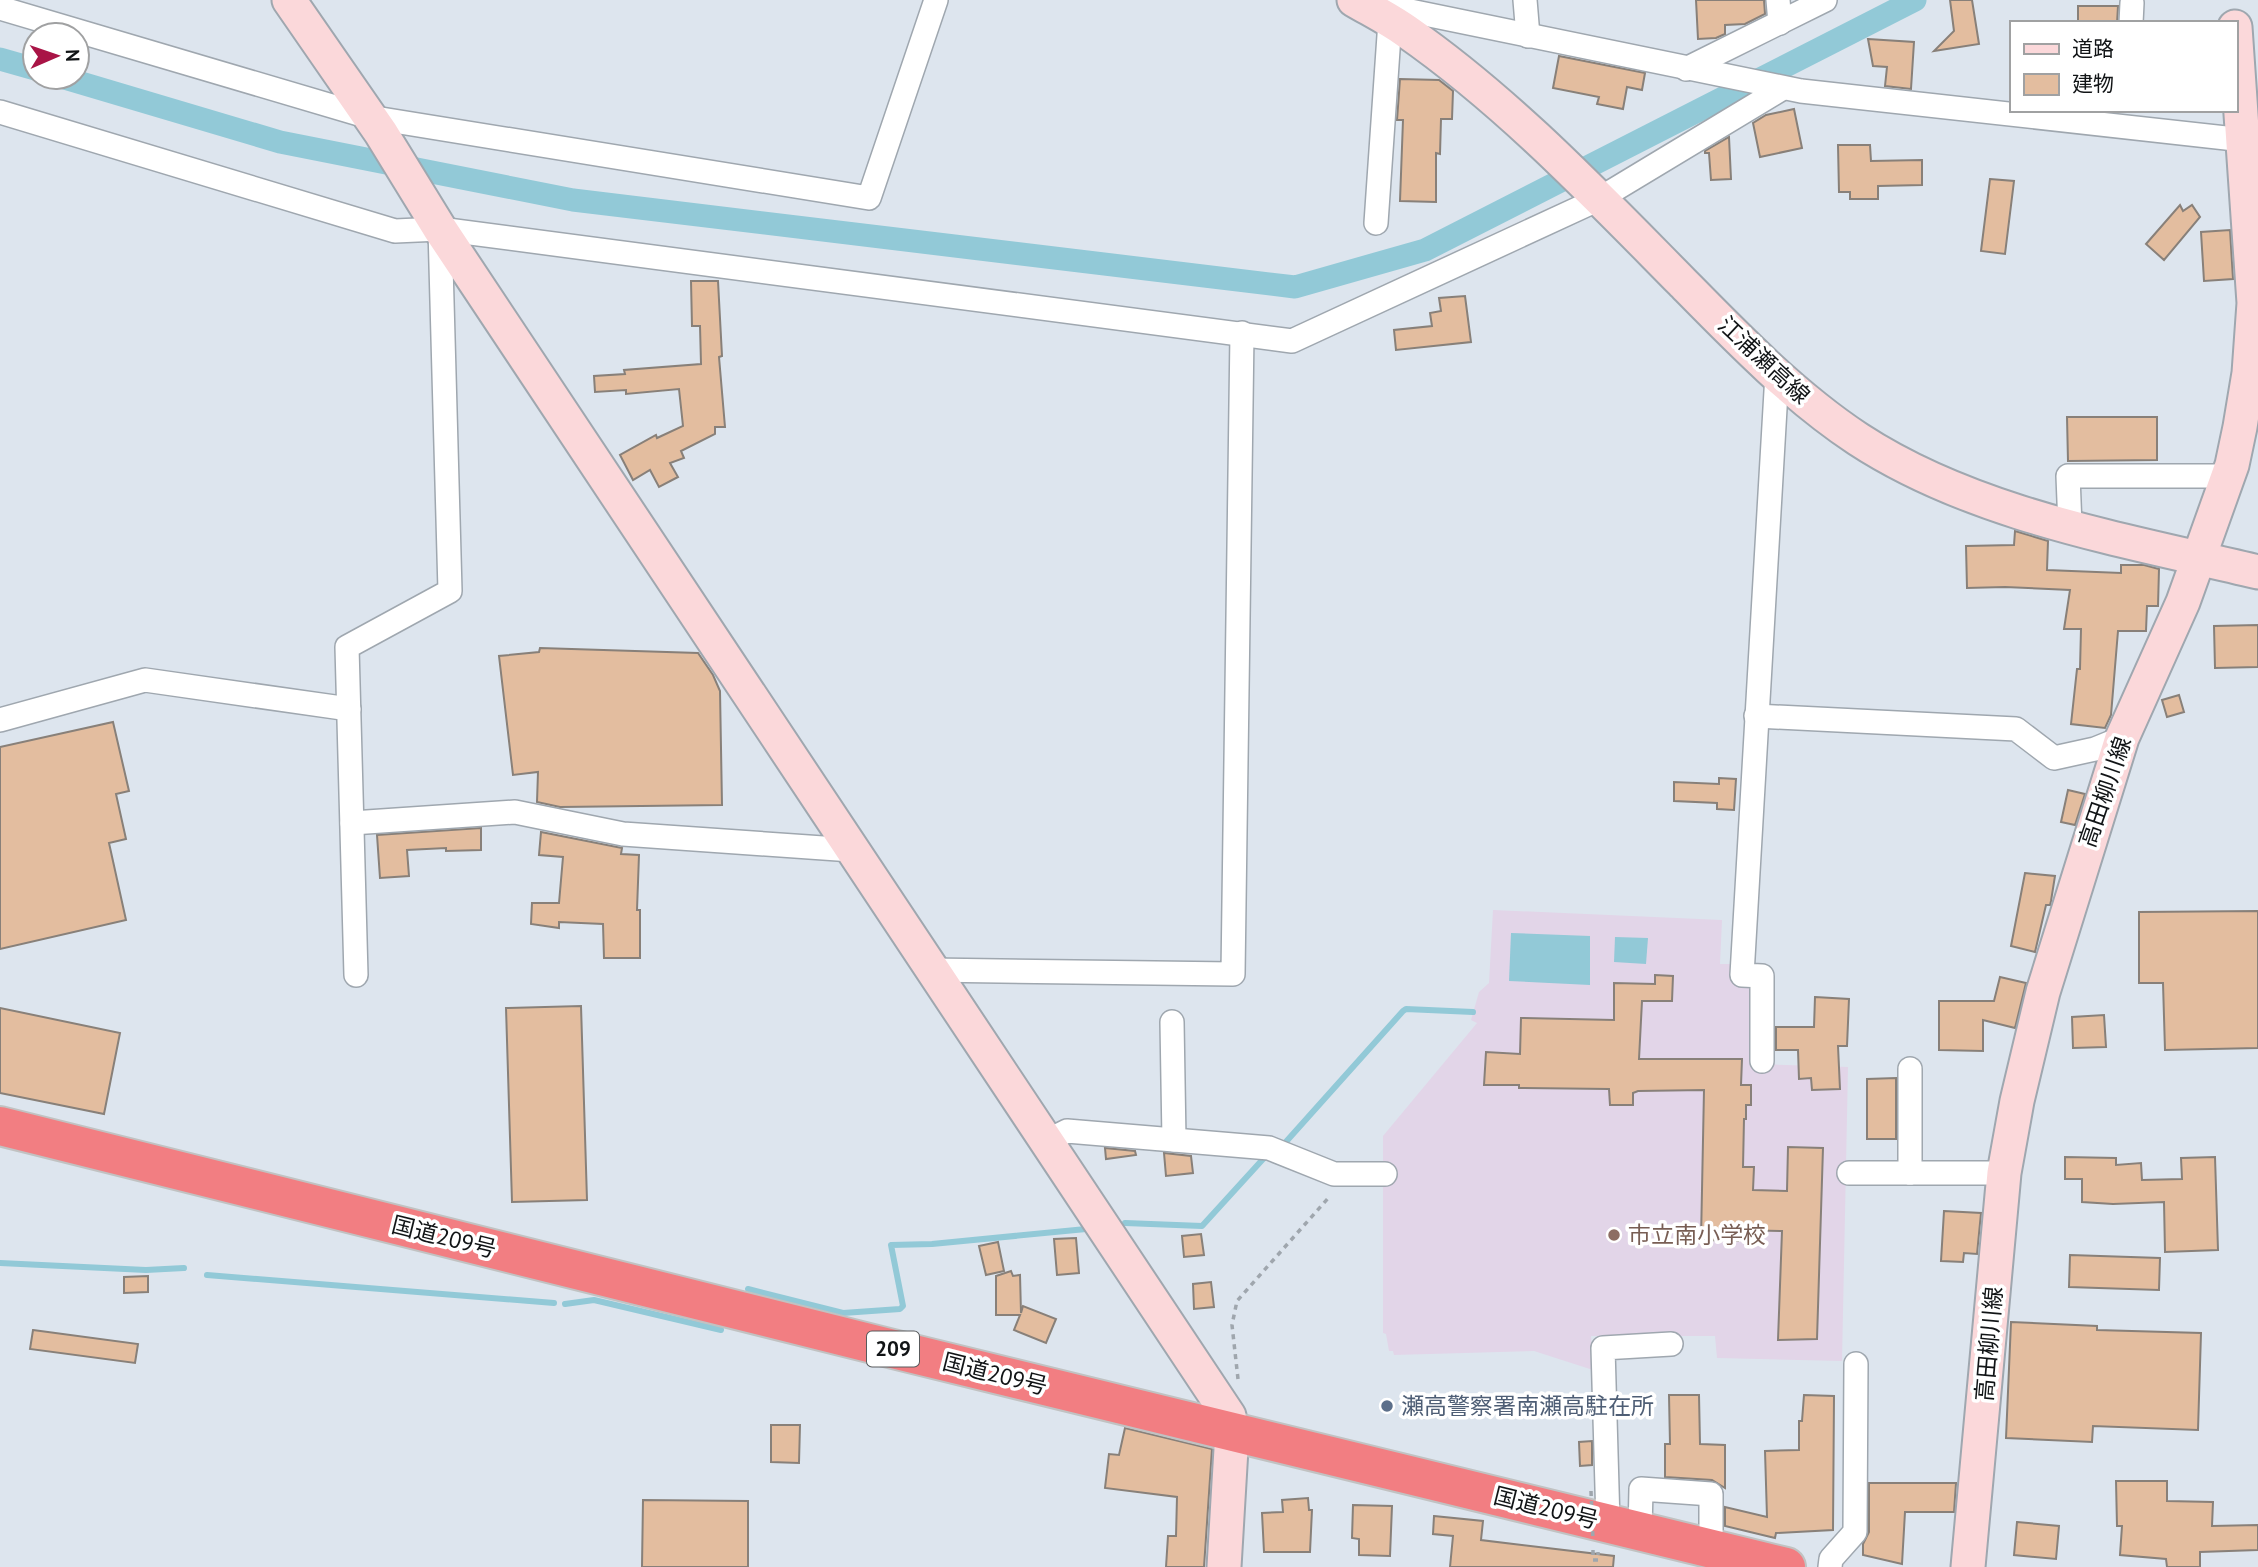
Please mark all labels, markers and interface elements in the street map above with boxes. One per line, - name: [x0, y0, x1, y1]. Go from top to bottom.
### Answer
- north arrow: [21, 21, 91, 91]
- legend: [2010, 21, 2237, 112]
- text: 道路: [2072, 35, 2114, 62]
- text: N: [61, 49, 85, 62]
- text: 建物: [2072, 70, 2114, 97]
- street label: 江浦瀬高線: [1712, 310, 1816, 409]
- street label: 高田柳川線: [2072, 733, 2137, 851]
- street label: 国道209号: [389, 1210, 499, 1263]
- place label: 市立南小学校: [1628, 1220, 1766, 1249]
- marker: 市立南小学校: [1606, 1227, 1622, 1243]
- street label: 高田柳川線: [1969, 1285, 2008, 1403]
- road number: 209: [867, 1332, 919, 1366]
- street label: 国道209号: [940, 1347, 1050, 1400]
- place label: 瀬高警察署南瀬高駐在所: [1401, 1391, 1654, 1420]
- marker: 瀬高警察署南瀬高駐在所: [1379, 1398, 1395, 1414]
- street label: 国道209号: [1491, 1481, 1601, 1534]

